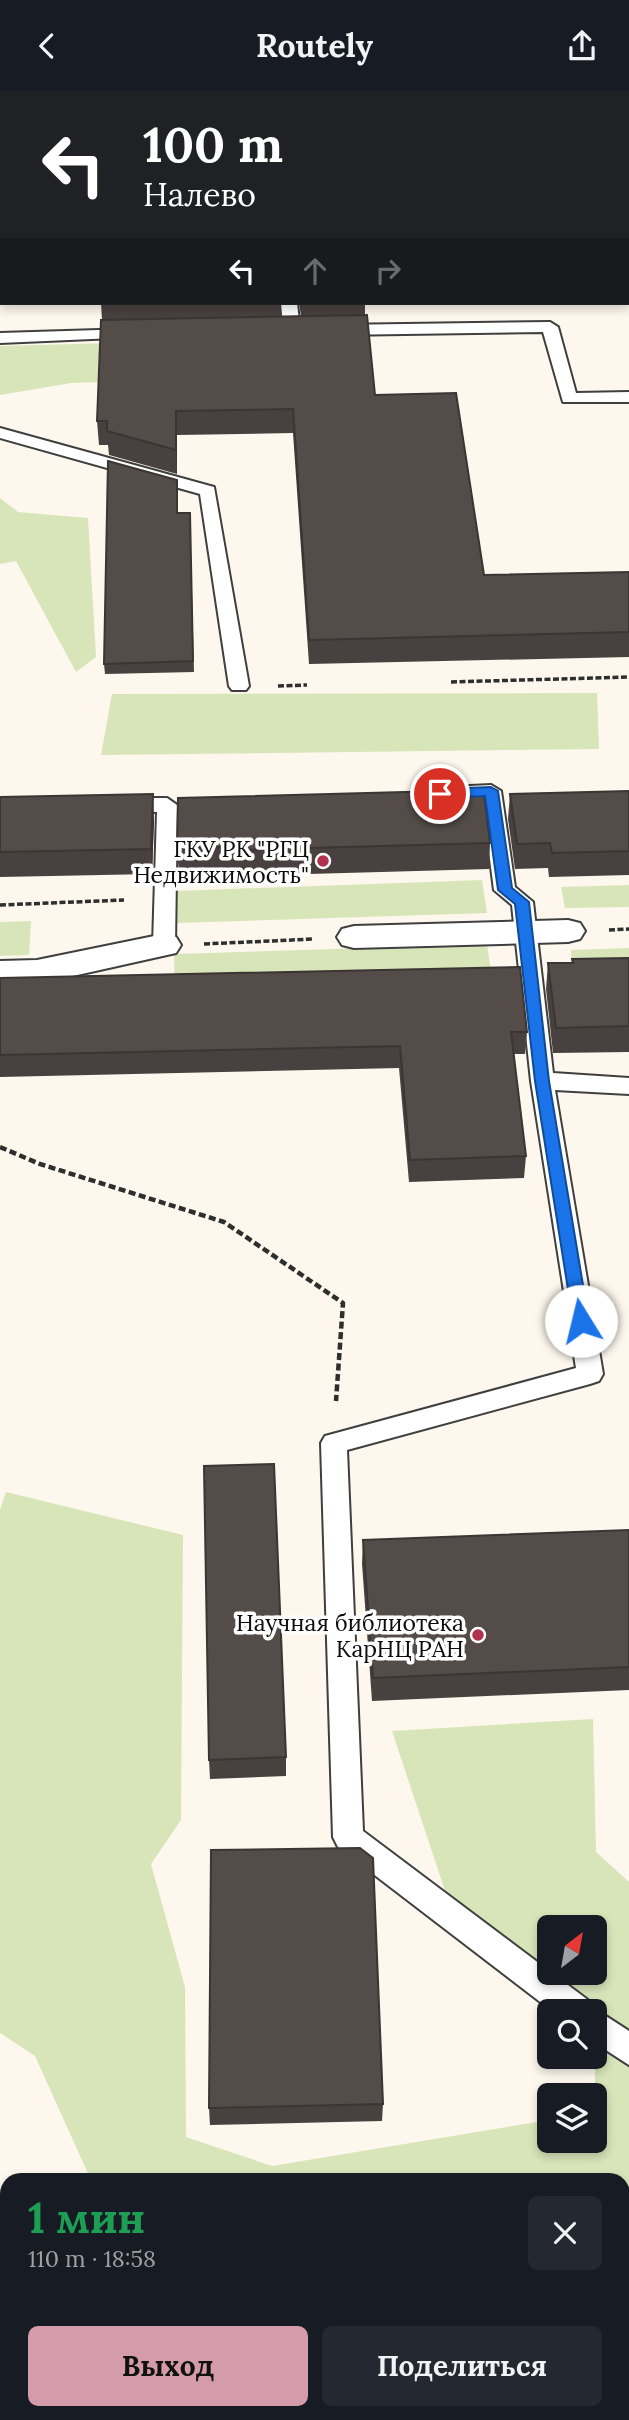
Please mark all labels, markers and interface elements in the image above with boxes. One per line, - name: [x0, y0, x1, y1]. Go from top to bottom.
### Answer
- text: Routely: [256, 25, 373, 66]
- icon: back: [28, 27, 66, 65]
- icon: share: [563, 27, 601, 65]
- text: 100 m: [143, 113, 283, 175]
- icon: left: [28, 119, 119, 210]
- text: Налево: [143, 174, 256, 215]
- icon: left: [223, 252, 261, 290]
- icon: ahead: [296, 252, 334, 290]
- icon: right: [369, 252, 407, 290]
- pin: [410, 764, 470, 824]
- icon: arrive: [421, 775, 459, 813]
- place label: ГКУ РК "РГЦ Недвижимость": [133, 834, 309, 889]
- marker: ГКУ РК "РГЦ Недвижимость": [315, 853, 331, 869]
- position arrow: [544, 1284, 618, 1358]
- place label: Научная библиотека КарНЦ РАН: [236, 1608, 464, 1663]
- marker: Научная библиотека КарНЦ РАН: [470, 1627, 486, 1643]
- north arrow: [537, 1915, 607, 1985]
- map controls: [537, 1915, 607, 2153]
- button: search: [537, 1999, 607, 2069]
- button: layers: [537, 2083, 607, 2153]
- text: 1 мин: [28, 2191, 145, 2245]
- button: close: [528, 2196, 602, 2270]
- text: 110 m · 18:58: [28, 2244, 156, 2273]
- button: Выход: [28, 2326, 308, 2406]
- button: Поделиться: [322, 2326, 602, 2406]

